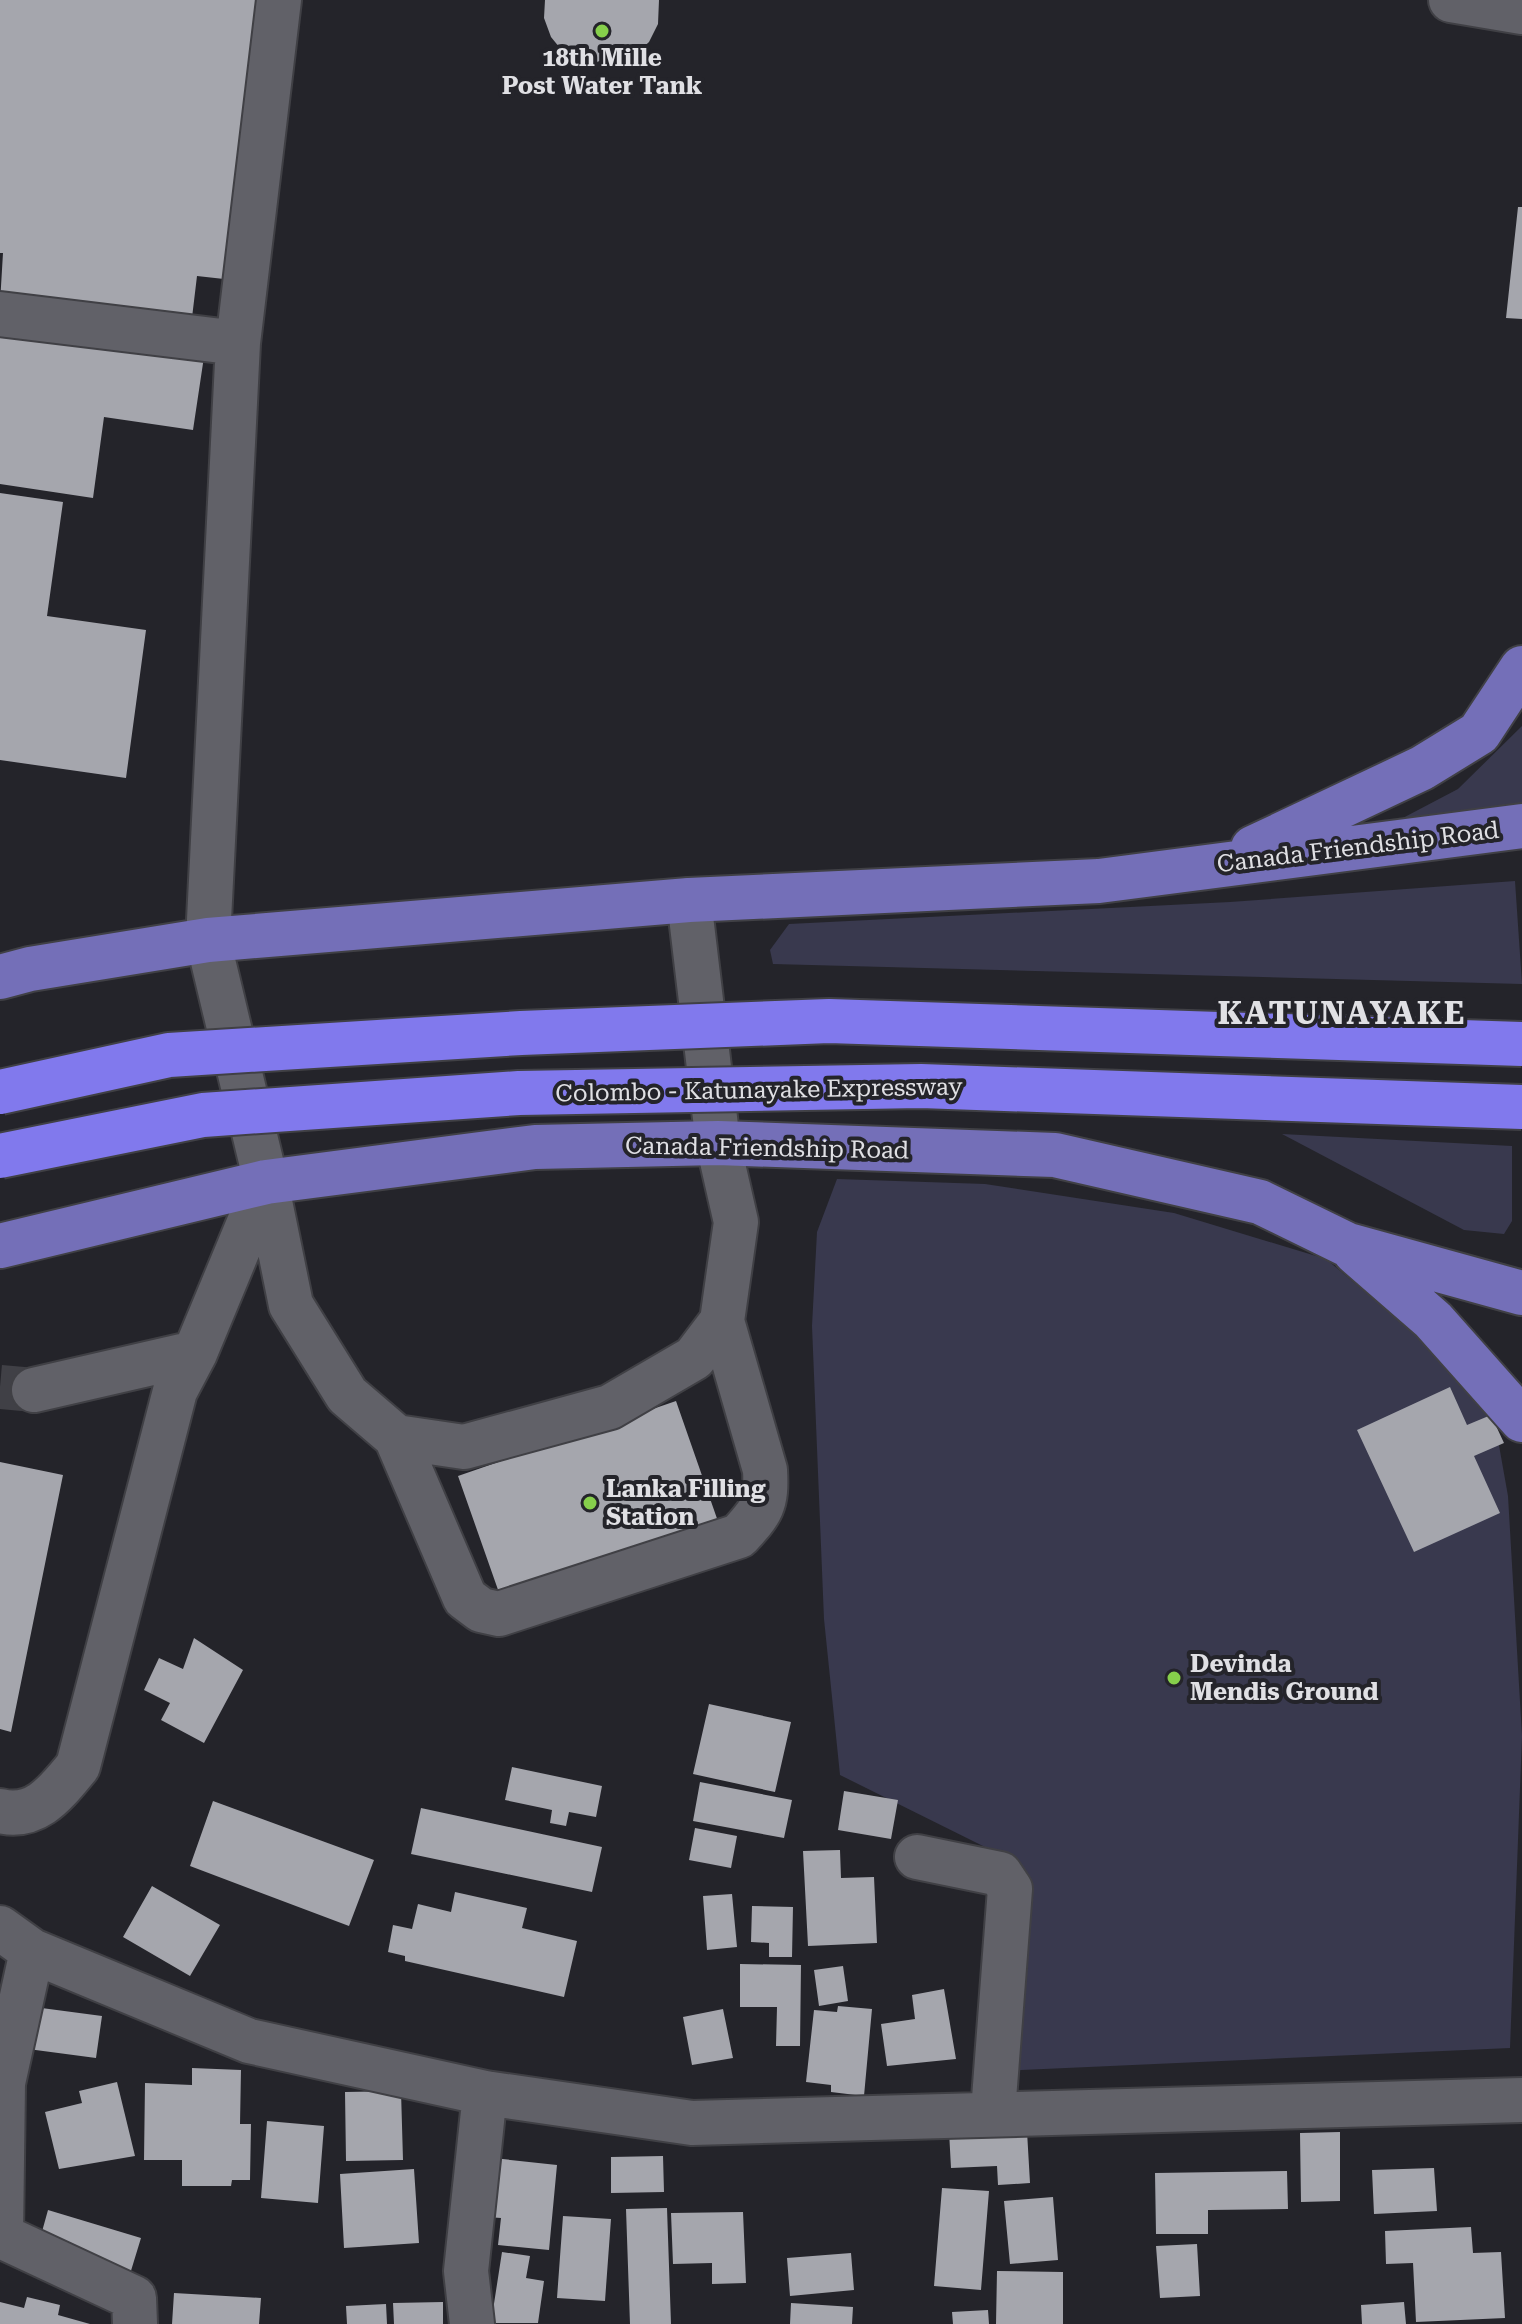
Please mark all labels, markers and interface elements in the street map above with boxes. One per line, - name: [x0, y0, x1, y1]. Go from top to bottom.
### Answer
- marker: 18th Mille Post Water Tank: [593, 22, 611, 40]
- place label: 18th Mille Post Water Tank: [502, 44, 703, 100]
- street label: Canada Friendship Road: [1215, 816, 1501, 878]
- district label: KATUNAYAKE: [1217, 994, 1467, 1032]
- street label: Colombo - Katunayake Expressway: [555, 1072, 964, 1108]
- street label: Canada Friendship Road: [625, 1132, 909, 1164]
- place label: Lanka Filling Station: [606, 1475, 766, 1531]
- marker: Lanka Filling Station: [581, 1494, 599, 1512]
- place label: Devinda Mendis Ground: [1190, 1650, 1379, 1706]
- marker: Devinda Mendis Ground: [1165, 1669, 1183, 1687]

